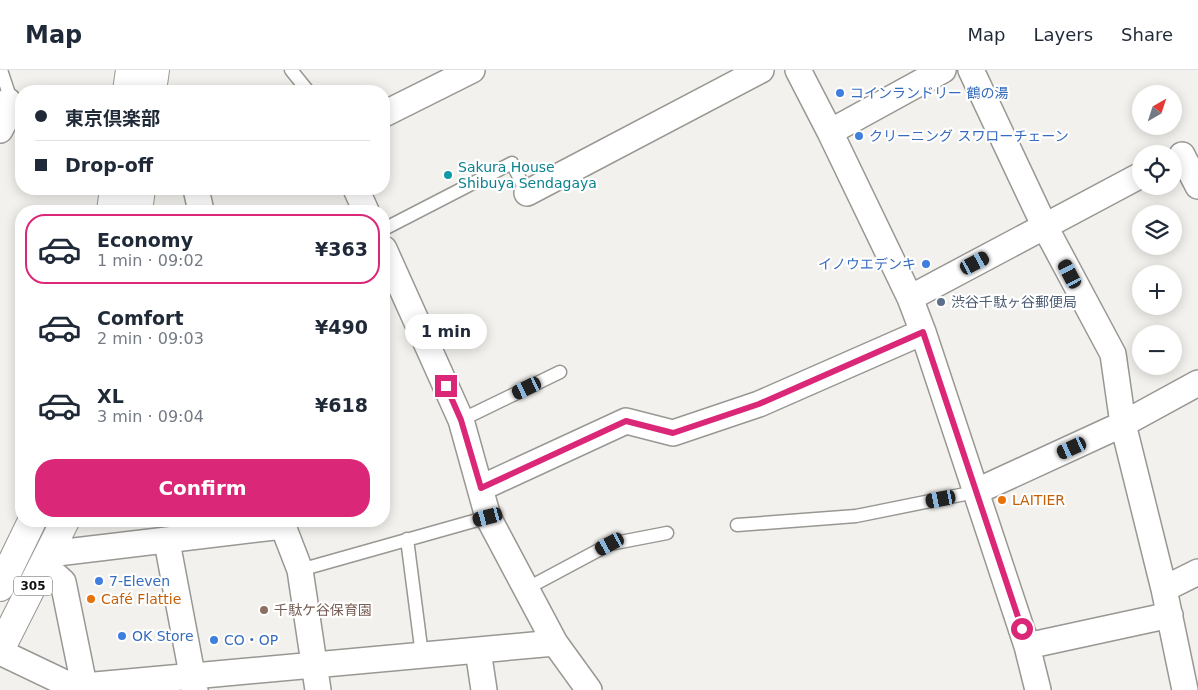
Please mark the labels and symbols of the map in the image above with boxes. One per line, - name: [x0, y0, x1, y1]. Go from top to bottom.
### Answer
- place label: コインランドリー 鶴の湯: [850, 85, 1008, 101]
- north arrow: [1132, 85, 1182, 135]
- marker: コインランドリー 鶴の湯: [834, 87, 846, 99]
- place label: クリーニング スワローチェーン: [869, 128, 1069, 144]
- marker: クリーニング スワローチェーン: [853, 130, 865, 142]
- place label: Sakura House Shibuya Sendagaya: [458, 159, 597, 191]
- marker: Sakura House Shibuya Sendagaya: [442, 169, 454, 181]
- car: [958, 249, 991, 277]
- place label: イノウエデンキ: [818, 256, 916, 272]
- car: [1056, 257, 1083, 291]
- marker: イノウエデンキ: [920, 258, 932, 270]
- place label: 渋谷千駄ヶ谷郵便局: [951, 294, 1077, 310]
- marker: 渋谷千駄ヶ谷郵便局: [935, 296, 947, 308]
- callout: 1 min: [405, 314, 487, 348]
- route end: [435, 375, 457, 397]
- car: [510, 375, 543, 401]
- car: [1055, 435, 1088, 461]
- car: [924, 489, 957, 509]
- place label: LAITIER: [1012, 492, 1065, 508]
- marker: LAITIER: [996, 494, 1008, 506]
- car: [471, 506, 504, 528]
- car: [593, 530, 626, 558]
- place label: 7-Eleven: [109, 573, 170, 589]
- marker: 7-Eleven: [93, 575, 105, 587]
- road number: 305: [14, 576, 52, 596]
- place label: Café Flattie: [101, 591, 181, 607]
- marker: Café Flattie: [85, 593, 97, 605]
- place label: 千駄ケ谷保育園: [274, 602, 372, 618]
- marker: 千駄ケ谷保育園: [258, 604, 270, 616]
- route start: [1011, 618, 1033, 640]
- place label: OK Store: [132, 628, 194, 644]
- marker: OK Store: [116, 630, 128, 642]
- place label: CO・OP: [224, 632, 278, 648]
- marker: CO・OP: [208, 634, 220, 646]

